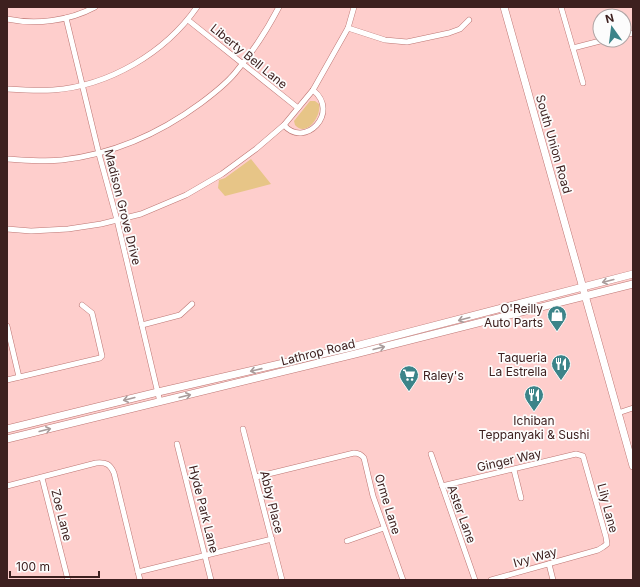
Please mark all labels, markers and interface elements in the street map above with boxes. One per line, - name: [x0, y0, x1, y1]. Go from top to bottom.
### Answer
- north arrow: [592, 8, 632, 48]
- text: N: [604, 10, 615, 26]
- street label: Liberty Bell Lane: [207, 20, 291, 92]
- street label: South Union Road: [533, 93, 575, 195]
- street label: Madison Grove Drive: [101, 148, 145, 266]
- one-way arrow: [602, 278, 615, 285]
- place label: O'Reilly Auto Parts: [484, 301, 543, 330]
- shop icon: O'Reilly Auto Parts: [546, 304, 568, 332]
- one-way arrow: [457, 316, 470, 323]
- street label: Lathrop Road: [279, 336, 357, 368]
- one-way arrow: [372, 344, 385, 352]
- place label: Taqueria La Estrella: [489, 350, 547, 379]
- restaurant icon: Taqueria La Estrella: [550, 353, 572, 381]
- supermarket icon: Raley's: [398, 364, 420, 392]
- one-way arrow: [250, 366, 263, 374]
- place label: Raley's: [423, 368, 464, 383]
- restaurant icon: Ichiban Teppanyaki & Sushi: [523, 384, 545, 412]
- one-way arrow: [178, 392, 191, 399]
- one-way arrow: [123, 396, 136, 404]
- place label: Ichiban Teppanyaki & Sushi: [479, 413, 589, 442]
- one-way arrow: [38, 426, 51, 433]
- street label: Ginger Way: [475, 445, 543, 475]
- street label: Hyde Park Lane: [186, 464, 222, 554]
- street label: Abby Place: [257, 469, 287, 535]
- street label: Orme Lane: [372, 472, 404, 536]
- street label: Lily Lane: [594, 482, 622, 534]
- street label: Aster Lane: [445, 483, 479, 545]
- street label: Zoe Lane: [48, 488, 76, 542]
- street label: Ivy Way: [511, 544, 559, 570]
- scale bar: [10, 553, 99, 579]
- text: 100 m: [16, 559, 50, 574]

